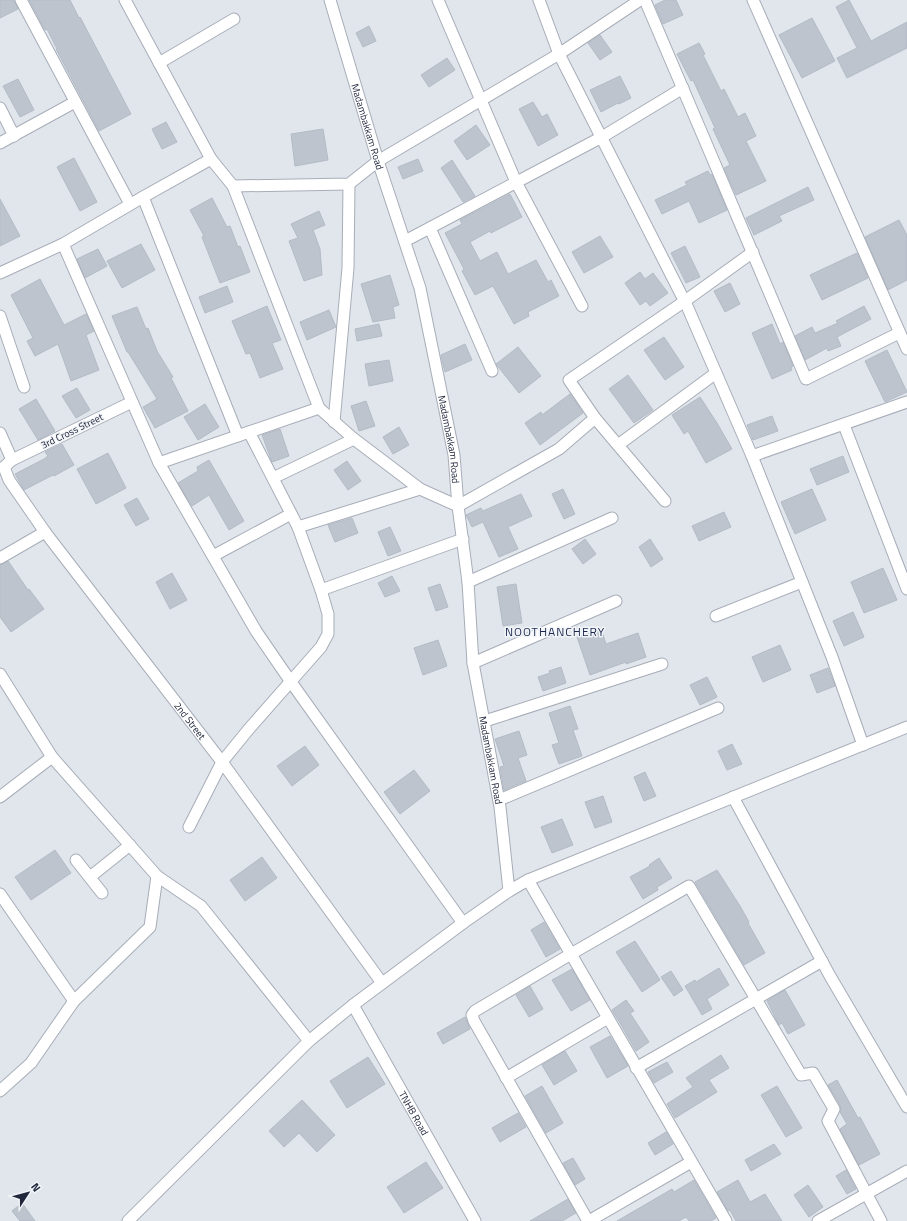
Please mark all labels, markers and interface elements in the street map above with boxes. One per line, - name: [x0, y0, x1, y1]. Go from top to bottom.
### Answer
- street label: Madambakkam Road: [348, 82, 388, 172]
- street label: Madambakkam Road: [435, 394, 464, 484]
- street label: 3rd Cross Street: [38, 409, 106, 453]
- district label: NOOTHANCHERY: [505, 622, 605, 641]
- street label: 2nd Street: [171, 698, 210, 743]
- street label: Madambakkam Road: [476, 715, 507, 805]
- street label: TNHB Road: [395, 1088, 433, 1138]
- north arrow: [8, 1173, 48, 1213]
- text: N: [27, 1179, 45, 1195]

